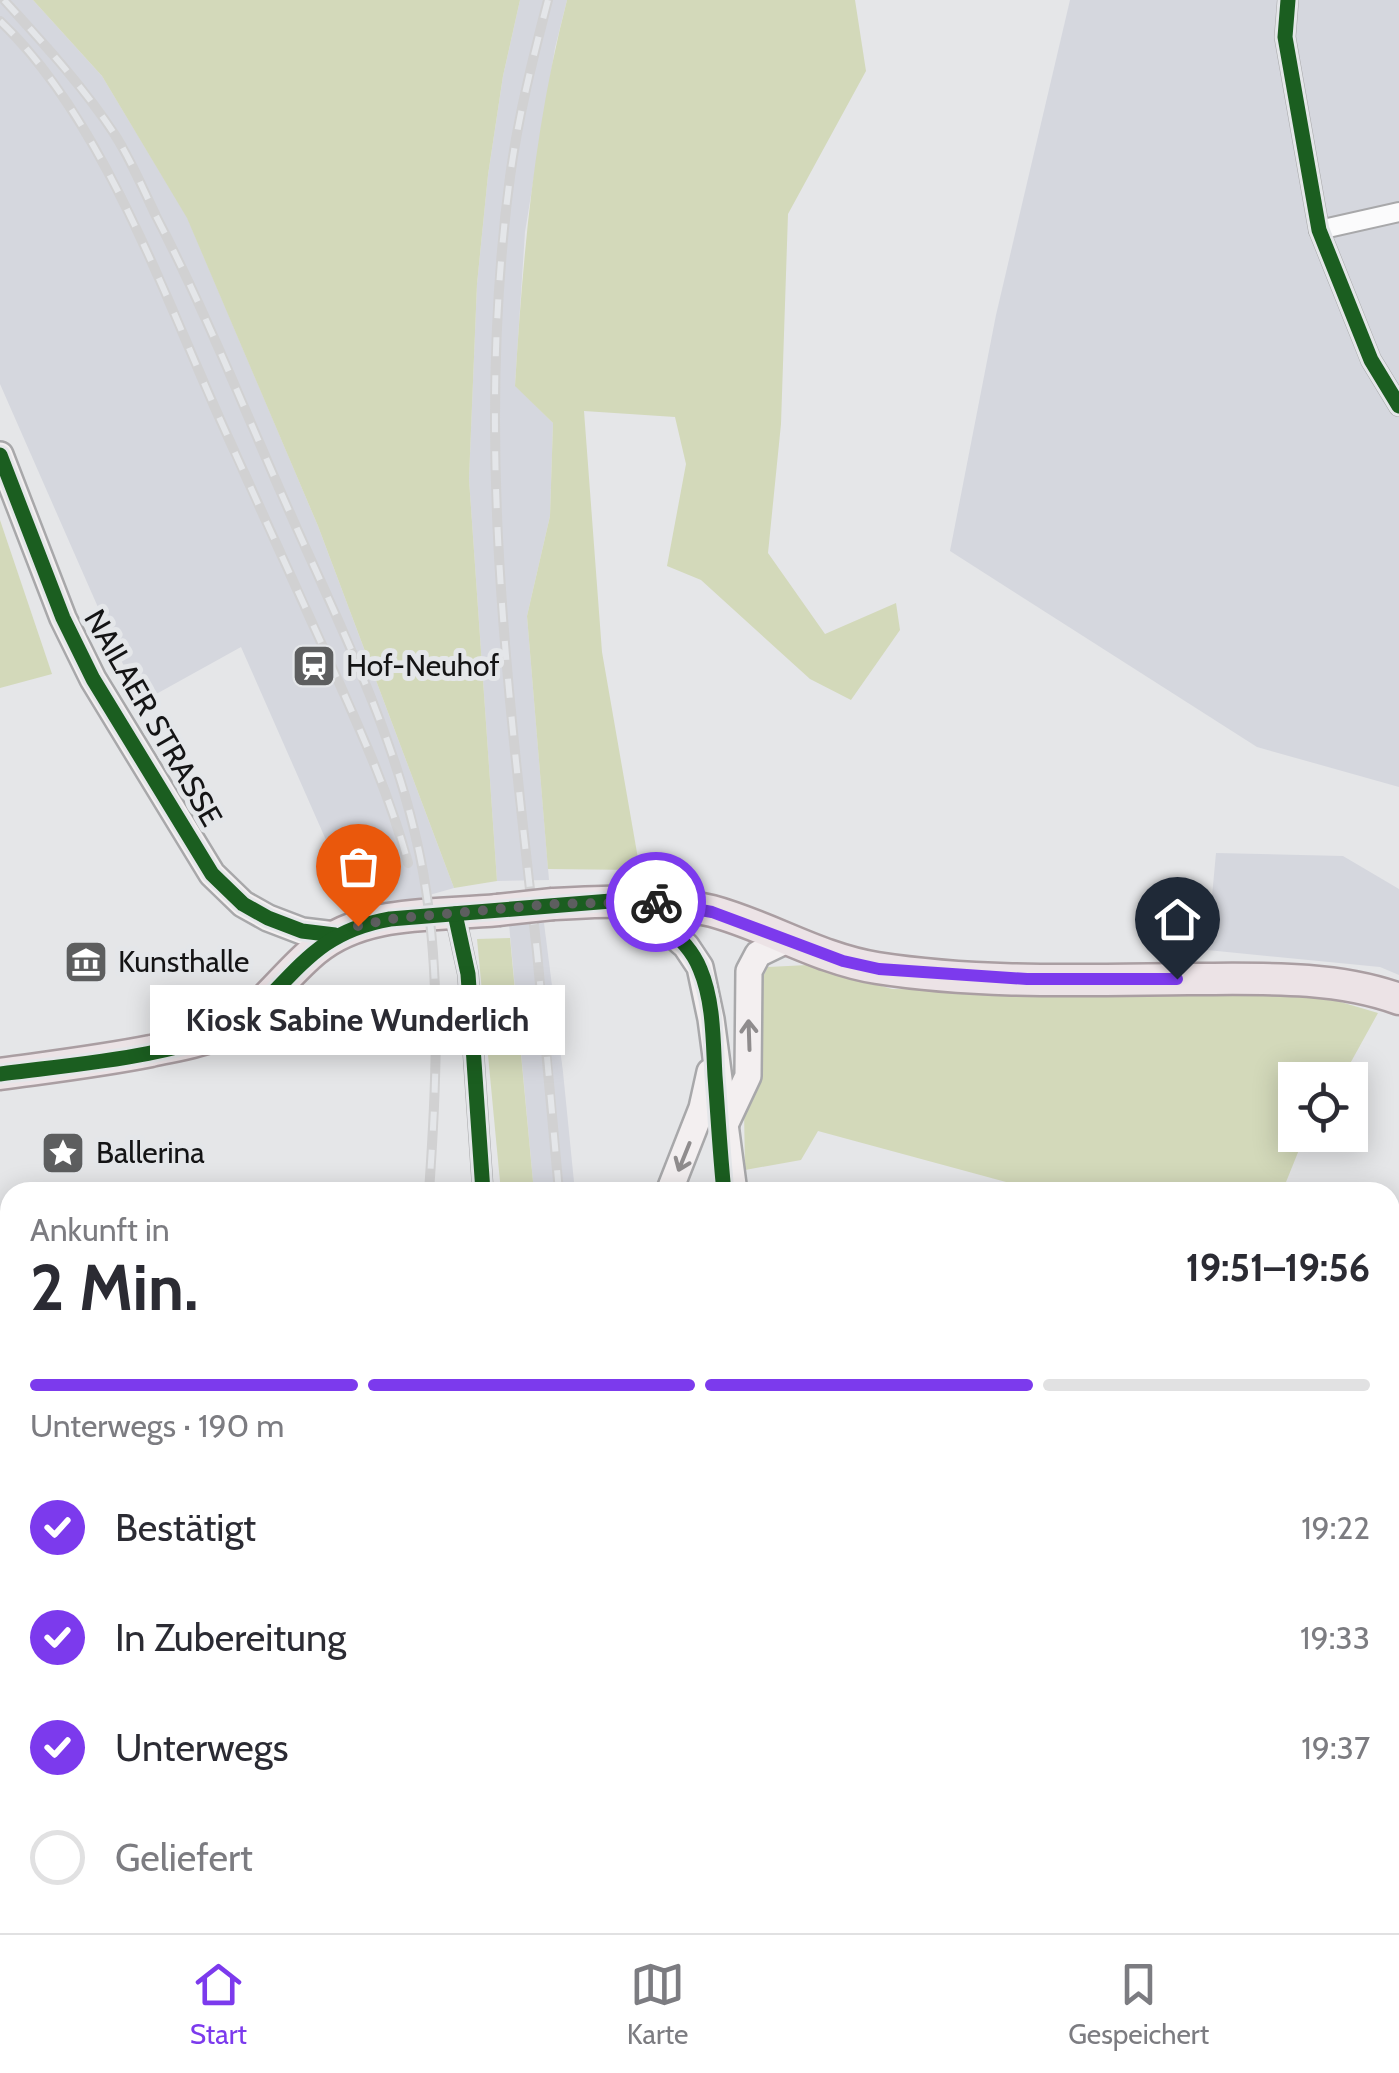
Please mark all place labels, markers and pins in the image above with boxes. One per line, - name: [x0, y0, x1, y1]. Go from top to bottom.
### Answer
- station icon: Hof-Neuhof: [291, 643, 337, 689]
- place label: Hof-Neuhof: [346, 647, 499, 684]
- pin: [316, 824, 401, 927]
- pin: [1135, 877, 1220, 980]
- museum icon: Kunsthalle: [63, 939, 109, 985]
- place label: Kunsthalle: [118, 943, 249, 980]
- callout: Kiosk Sabine Wunderlich: [150, 986, 566, 1056]
- place icon: Ballerina: [40, 1130, 86, 1176]
- place label: Ballerina: [96, 1134, 205, 1171]

